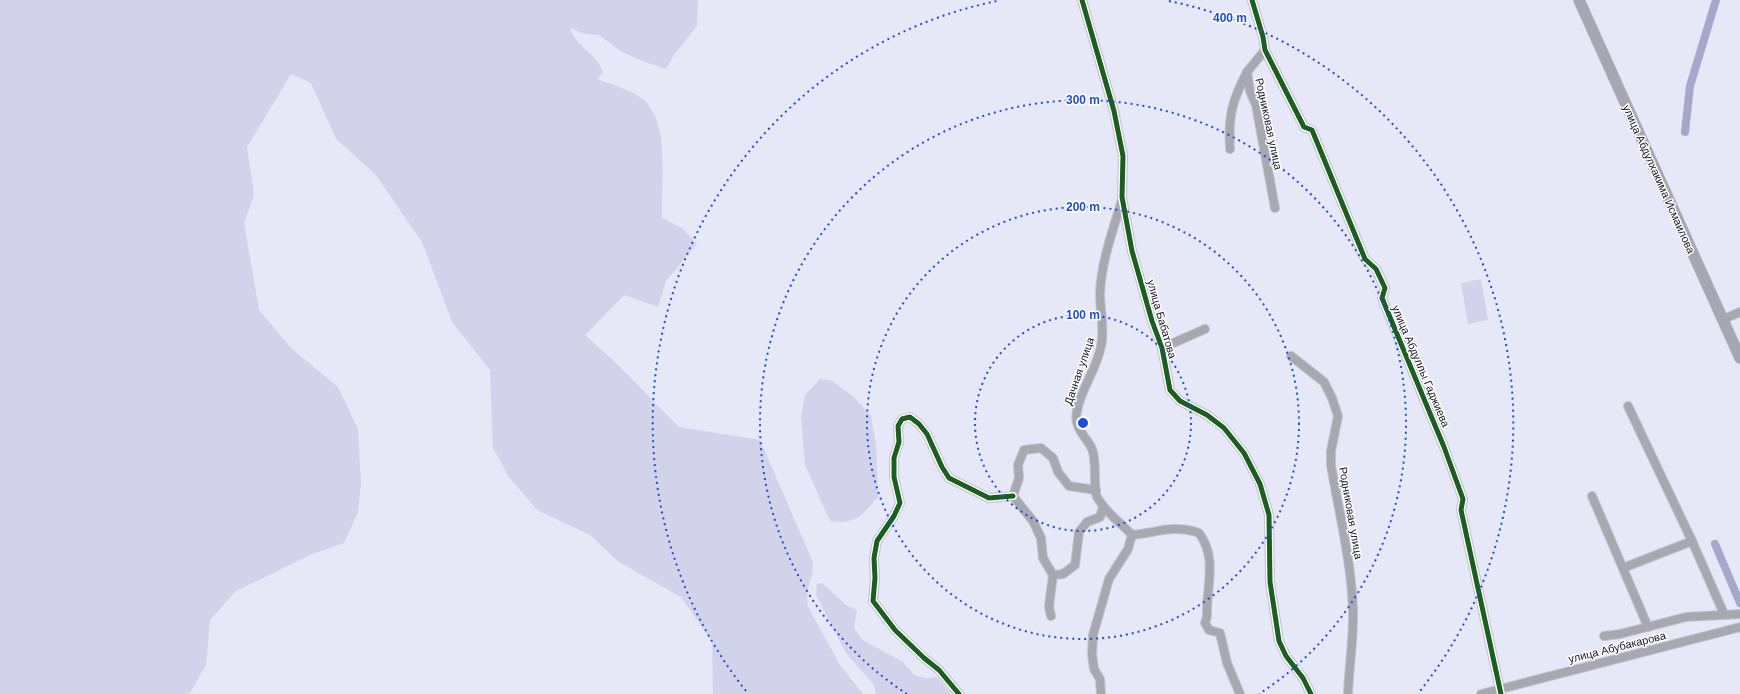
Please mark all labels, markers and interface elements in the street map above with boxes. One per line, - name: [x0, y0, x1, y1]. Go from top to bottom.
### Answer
- text: 400 m: [1213, 11, 1247, 25]
- street label: Родниковая улица: [1253, 77, 1285, 172]
- text: 300 m: [1066, 93, 1100, 107]
- street label: улица Абдулхакима Исмаилова: [1621, 103, 1698, 256]
- text: 200 m: [1066, 200, 1100, 214]
- street label: улица Бабатова: [1145, 278, 1179, 361]
- street label: улица Абдуллы Гаджиева: [1390, 303, 1453, 430]
- text: 100 m: [1066, 308, 1100, 322]
- street label: Дачная улица: [1062, 335, 1096, 406]
- centre of rings: [1076, 416, 1090, 430]
- street label: Родниковая улица: [1337, 466, 1365, 561]
- street label: улица Абубакарова: [1567, 629, 1668, 665]

